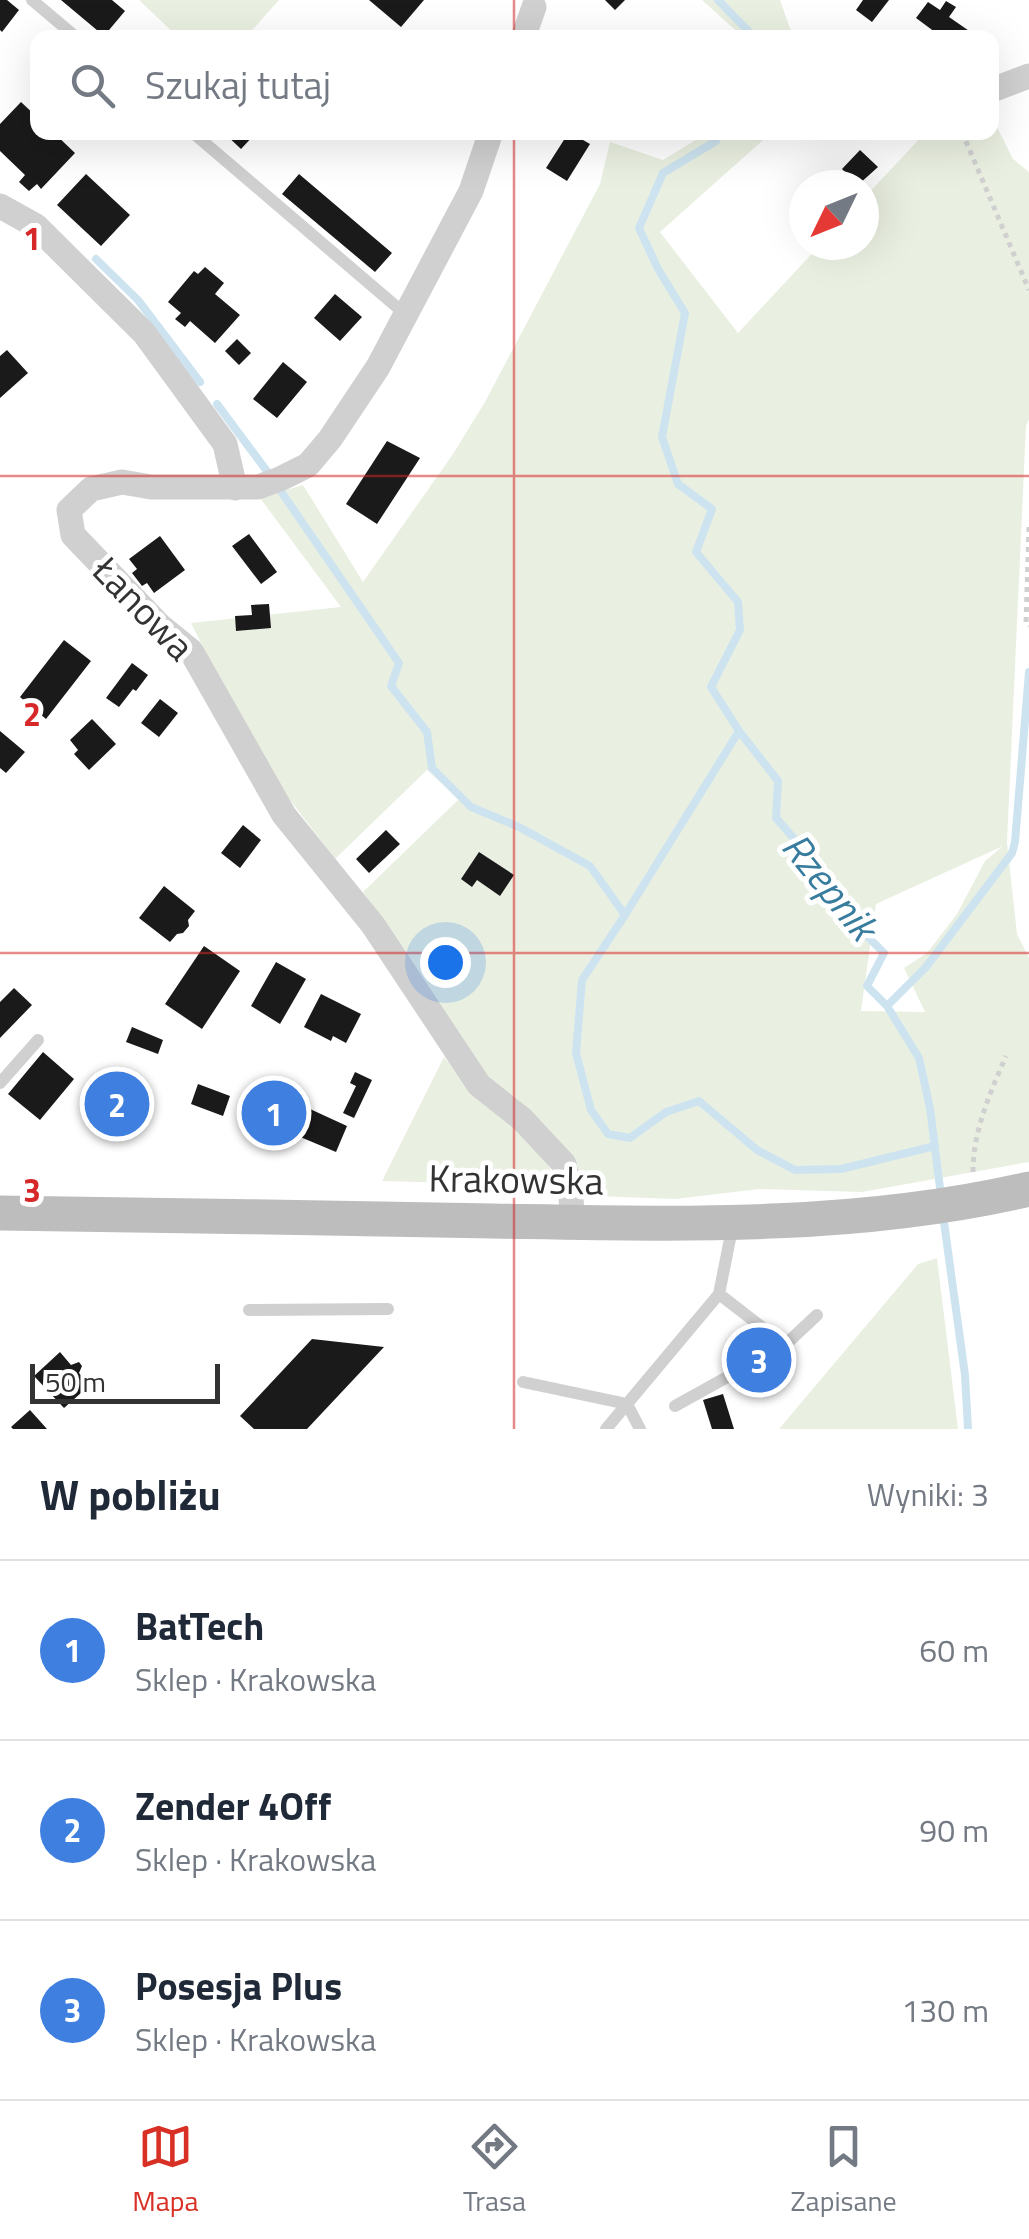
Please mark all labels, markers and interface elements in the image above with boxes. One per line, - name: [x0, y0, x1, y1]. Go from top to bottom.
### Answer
- search box: [30, 30, 999, 140]
- text: Szukaj tutaj: [145, 56, 331, 114]
- icon: search: [65, 58, 120, 113]
- north arrow: [789, 170, 879, 260]
- text: 1: [23, 214, 41, 262]
- street label: Łanowa: [79, 542, 208, 673]
- text: 2: [23, 690, 41, 738]
- water label: Rzepnik: [767, 819, 895, 956]
- your location: [420, 937, 471, 988]
- pin: 2: [84, 1066, 150, 1142]
- pin: 1: [242, 1076, 306, 1150]
- street label: Krakowska: [428, 1148, 604, 1210]
- text: 3: [23, 1166, 41, 1214]
- pin: 3: [726, 1322, 792, 1398]
- scale bar: [30, 1359, 220, 1404]
- text: 50 m: [45, 1360, 106, 1403]
- text: W pobliżu: [40, 1462, 221, 1526]
- text: Wyniki: 3: [867, 1470, 989, 1518]
- text: BatTech: [135, 1597, 264, 1655]
- text: 1: [64, 1626, 81, 1674]
- text: 60 m: [919, 1626, 989, 1674]
- text: Sklep · Krakowska: [135, 1655, 376, 1703]
- text: Zender 4Off: [135, 1777, 331, 1835]
- text: 2: [64, 1806, 81, 1854]
- text: 90 m: [919, 1806, 989, 1854]
- text: Sklep · Krakowska: [135, 1835, 376, 1883]
- text: Posesja Plus: [135, 1957, 342, 2015]
- text: 3: [64, 1986, 81, 2034]
- text: 130 m: [901, 1986, 989, 2034]
- text: Sklep · Krakowska: [135, 2015, 376, 2063]
- tab: Mapa: [132, 2119, 199, 2222]
- tab: Trasa: [463, 2119, 526, 2222]
- tab: Zapisane: [791, 2119, 897, 2222]

